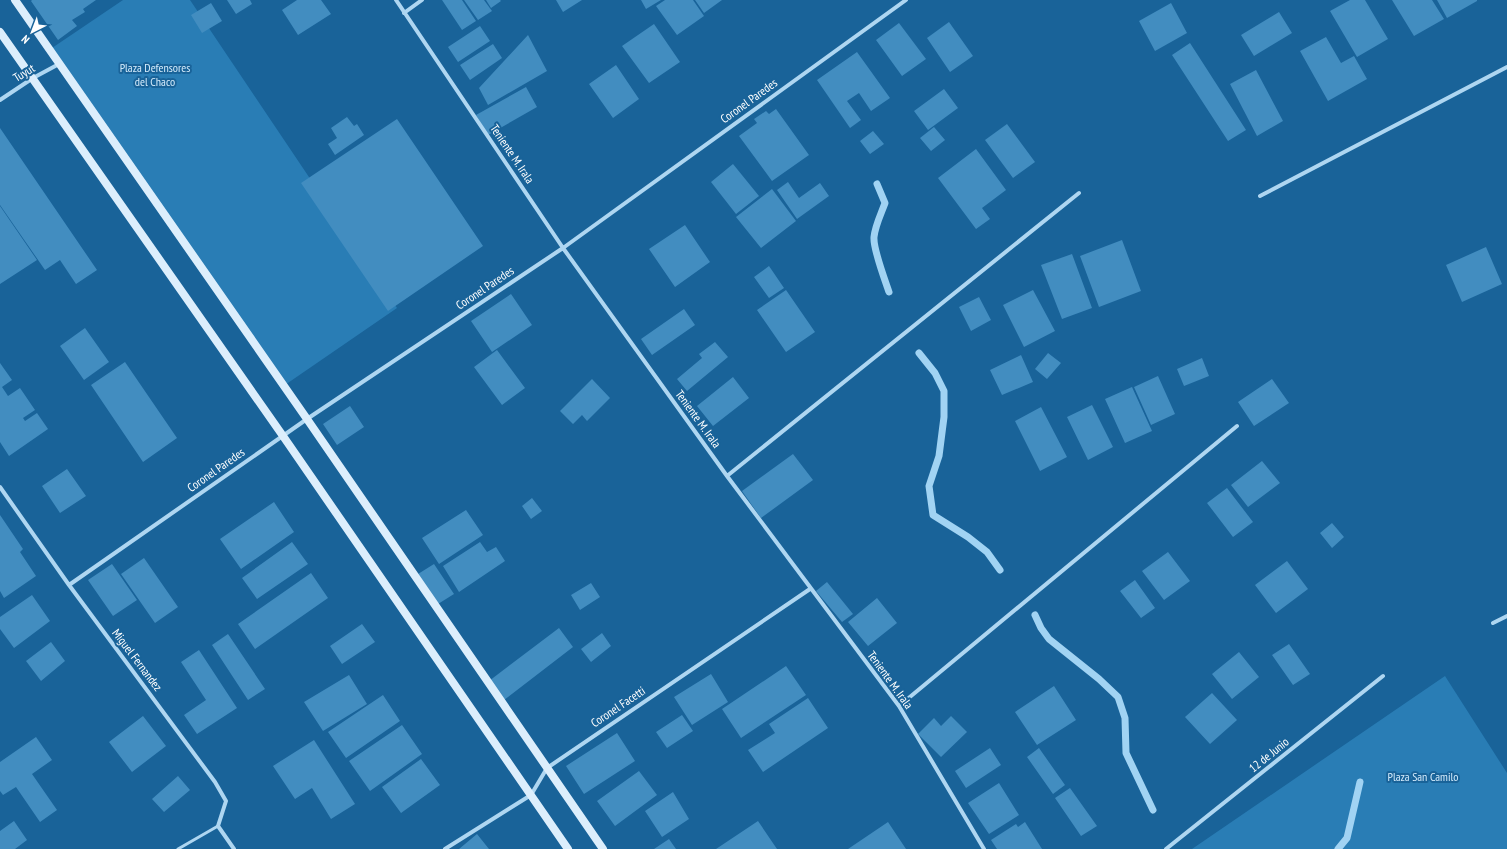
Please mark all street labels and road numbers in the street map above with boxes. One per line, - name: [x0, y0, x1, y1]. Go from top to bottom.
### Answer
- street label: Tuyut: [10, 60, 38, 85]
- street label: Coronel Paredes: [717, 75, 780, 126]
- street label: Teniente M. Irala: [487, 121, 538, 186]
- street label: Coronel Paredes: [453, 263, 517, 312]
- street label: Teniente M. Irala: [672, 387, 725, 451]
- street label: Coronel Paredes: [184, 444, 247, 495]
- street label: Miguel Fernandez: [109, 626, 166, 694]
- street label: Teniente M. Irala: [864, 648, 917, 712]
- street label: Coronel Facetti: [588, 683, 648, 730]
- street label: 12 de Junio: [1246, 734, 1292, 775]

